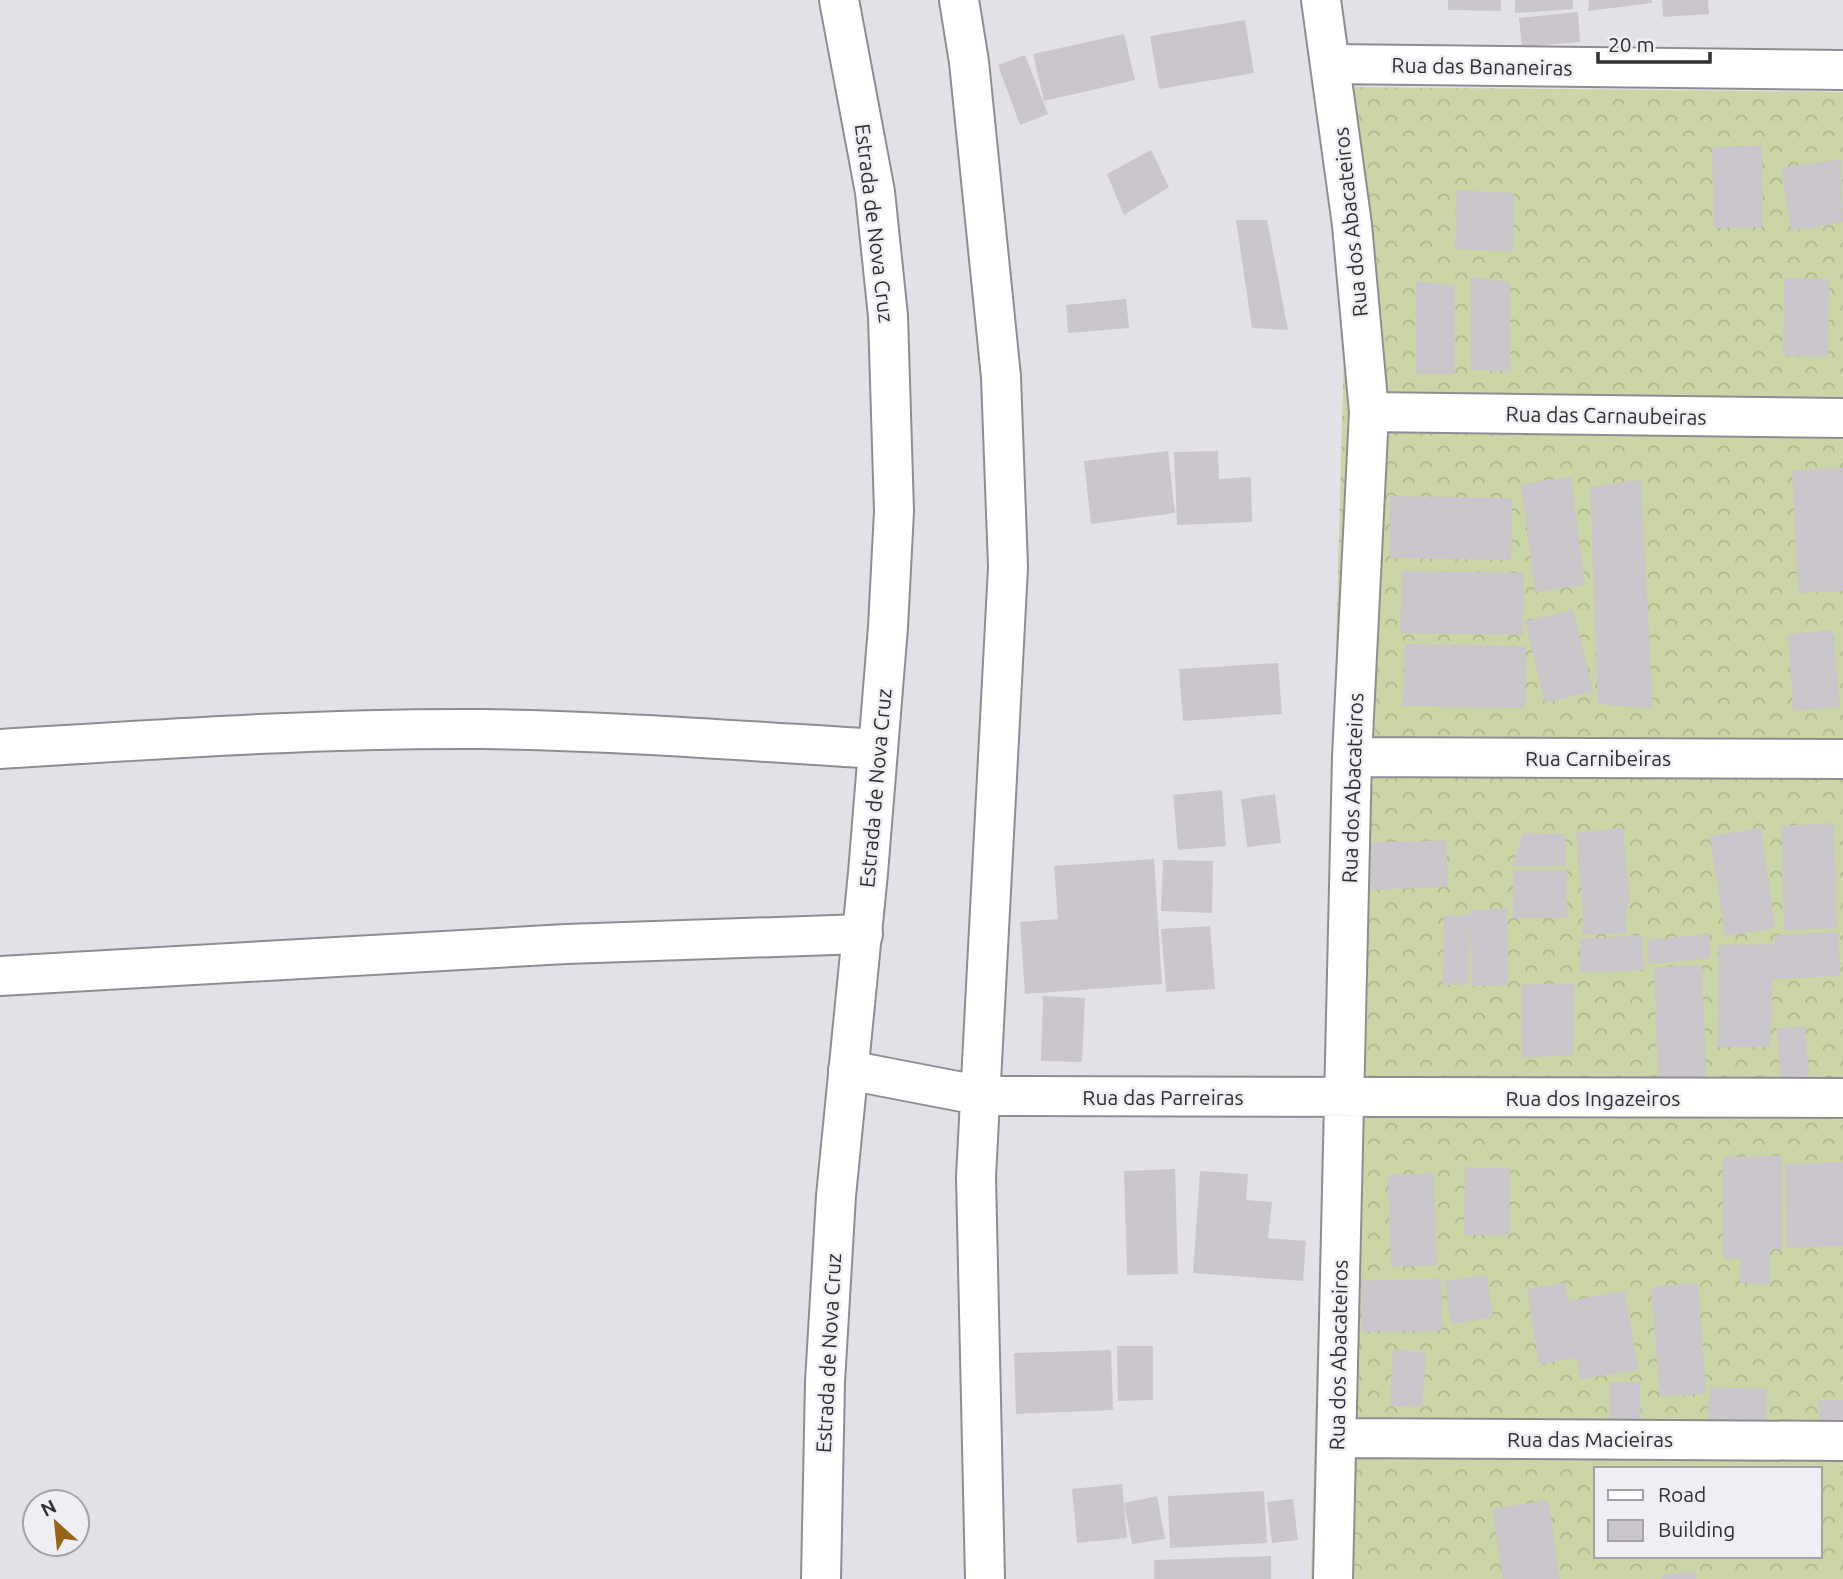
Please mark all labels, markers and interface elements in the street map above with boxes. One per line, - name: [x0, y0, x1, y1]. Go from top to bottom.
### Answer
- scale bar: [1598, 21, 1710, 65]
- text: 20 m: [1608, 32, 1655, 56]
- street label: Rua das Bananeiras: [1391, 52, 1573, 80]
- street label: Estrada de Nova Cruz: [851, 122, 899, 324]
- street label: Rua dos Abacateiros: [1328, 126, 1372, 318]
- street label: Rua das Carnaubeiras: [1505, 401, 1707, 429]
- street label: Estrada de Nova Cruz: [854, 687, 896, 889]
- street label: Rua dos Abacateiros: [1337, 692, 1367, 884]
- street label: Rua Carnibeiras: [1525, 746, 1671, 770]
- street label: Rua das Parreiras: [1082, 1085, 1244, 1109]
- street label: Rua dos Ingazeiros: [1506, 1086, 1680, 1110]
- street label: Estrada de Nova Cruz: [811, 1253, 845, 1453]
- street label: Rua dos Abacateiros: [1324, 1259, 1352, 1451]
- street label: Rua das Macieiras: [1507, 1427, 1673, 1451]
- legend: [1594, 1467, 1822, 1558]
- text: Road: [1658, 1482, 1706, 1506]
- north arrow: [21, 1488, 91, 1558]
- text: N: [37, 1495, 60, 1521]
- text: Building: [1658, 1517, 1735, 1541]

